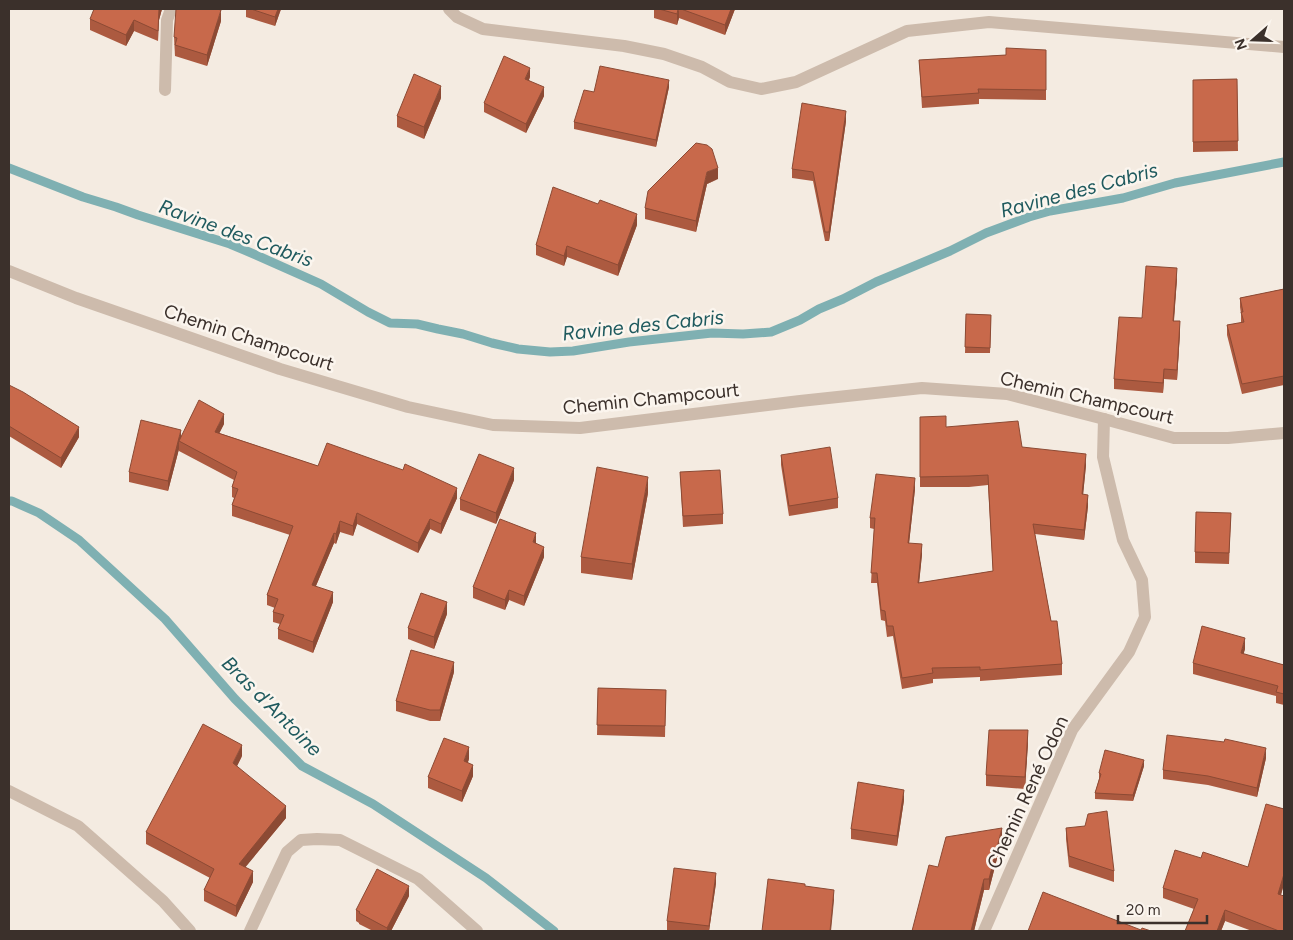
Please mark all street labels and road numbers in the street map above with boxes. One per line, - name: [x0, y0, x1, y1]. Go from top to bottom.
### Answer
- street label: Chemin Champcourt: [161, 299, 337, 376]
- street label: Chemin Champcourt: [998, 366, 1176, 429]
- street label: Chemin Champcourt: [562, 378, 740, 419]
- street label: Chemin René Odon: [982, 712, 1073, 872]

